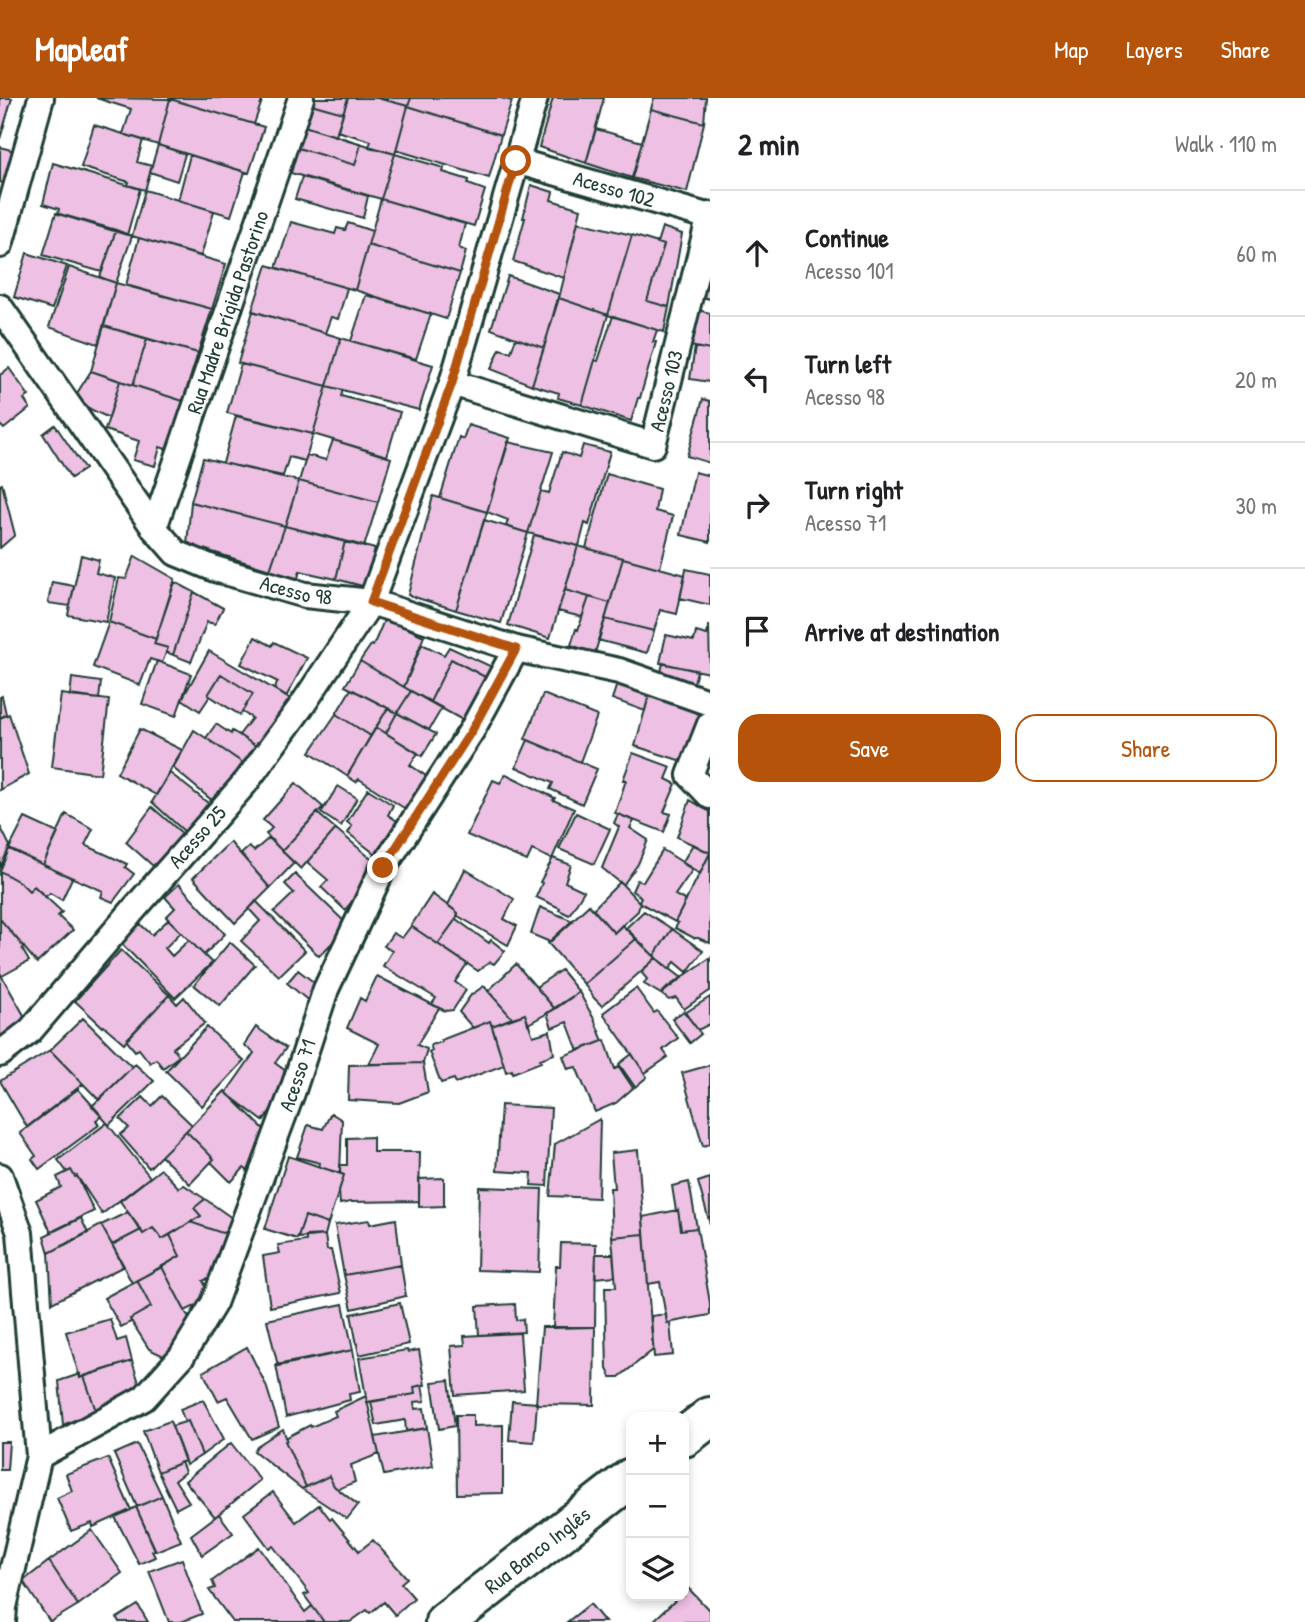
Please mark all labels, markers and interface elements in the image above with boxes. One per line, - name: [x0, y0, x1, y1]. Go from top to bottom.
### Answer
- text: Mapleaf: [35, 27, 128, 71]
- text: Map: [1054, 33, 1088, 65]
- text: Layers: [1126, 33, 1183, 65]
- text: Share: [1221, 33, 1270, 65]
- text: 2 min: [738, 124, 800, 164]
- text: Walk · 110 m: [1175, 128, 1277, 159]
- route start: [500, 145, 531, 176]
- street label: Acesso 102: [570, 163, 658, 214]
- street label: Rua Madre Brígida Pastorino: [179, 207, 275, 418]
- text: Continue: [805, 220, 889, 255]
- icon: ahead: [738, 234, 776, 272]
- text: 60 m: [1237, 238, 1277, 269]
- text: Acesso 101: [805, 255, 894, 286]
- text: Turn left: [805, 346, 891, 381]
- street label: Acesso 103: [642, 347, 690, 434]
- icon: left: [738, 360, 776, 398]
- text: 20 m: [1235, 364, 1277, 395]
- text: Acesso 98: [805, 381, 885, 412]
- text: Turn right: [805, 472, 903, 507]
- icon: right: [738, 486, 776, 524]
- text: 30 m: [1235, 490, 1277, 521]
- text: Acesso 71: [805, 507, 886, 538]
- street label: Acesso 98: [257, 568, 333, 612]
- icon: arrive: [738, 612, 776, 650]
- text: Arrive at destination: [805, 614, 1000, 649]
- button: Save: [738, 714, 1001, 782]
- button: Share: [1015, 714, 1277, 782]
- street label: Acesso 25: [161, 799, 233, 874]
- route end: [367, 852, 398, 883]
- street label: Acesso 71: [271, 1035, 323, 1115]
- map controls: [626, 1412, 689, 1601]
- button: +: [626, 1412, 689, 1475]
- button: −: [626, 1475, 689, 1538]
- street label: Rua Banco Inglês: [478, 1500, 596, 1600]
- button: layers: [626, 1538, 689, 1601]

